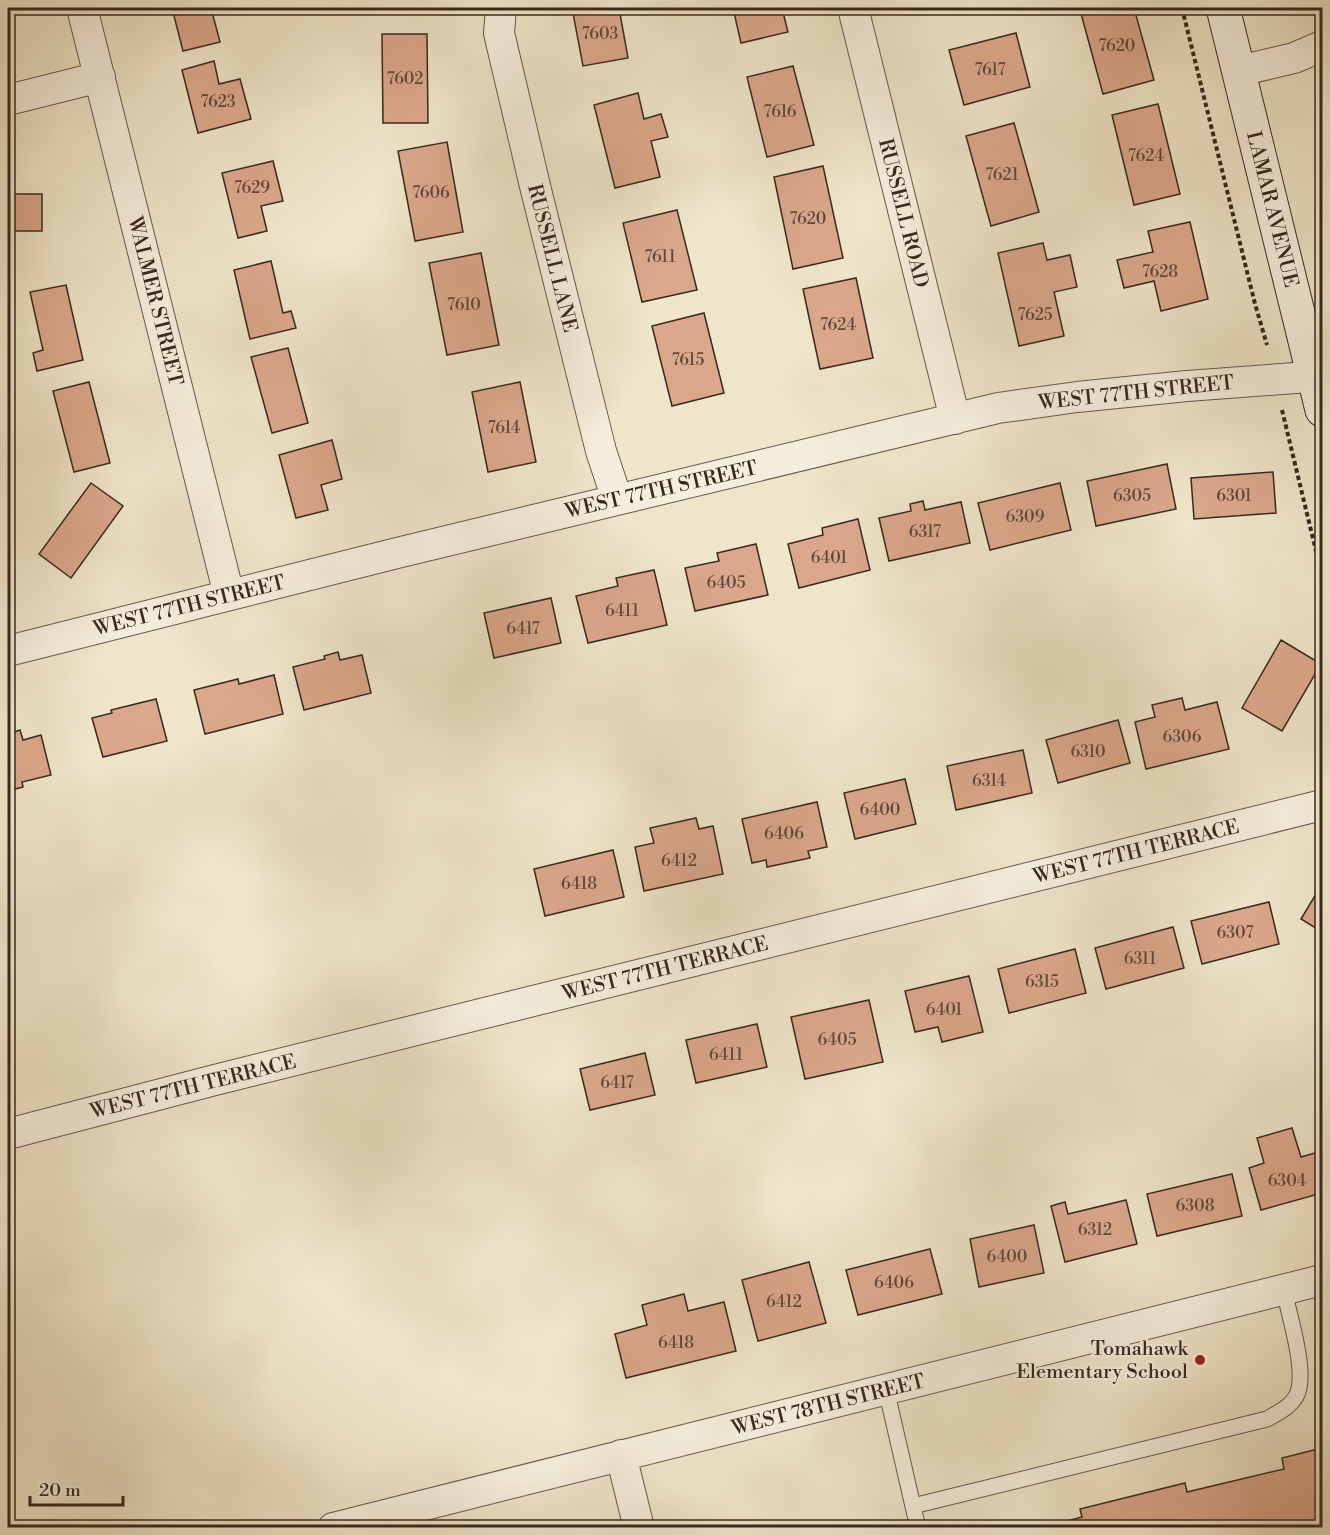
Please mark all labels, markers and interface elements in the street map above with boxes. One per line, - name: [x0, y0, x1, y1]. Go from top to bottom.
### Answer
- house number: 7603: [582, 24, 619, 44]
- house number: 7620: [1099, 36, 1135, 56]
- house number: 7617: [975, 60, 1005, 80]
- house number: 7602: [387, 69, 423, 89]
- house number: 7623: [200, 92, 236, 112]
- house number: 7616: [764, 102, 797, 122]
- street label: LAMAR AVENUE: [1240, 129, 1303, 290]
- street label: RUSSELL ROAD: [872, 136, 933, 291]
- house number: 7624: [1128, 146, 1164, 166]
- house number: 7621: [985, 165, 1019, 185]
- house number: 7629: [234, 178, 270, 198]
- street label: RUSSELL LANE: [521, 182, 582, 335]
- house number: 7606: [412, 183, 450, 203]
- house number: 7620: [790, 209, 826, 229]
- street label: WALMER STREET: [121, 213, 188, 388]
- house number: 7611: [644, 247, 676, 267]
- house number: 7628: [1142, 262, 1178, 282]
- house number: 7610: [447, 295, 481, 315]
- house number: 7625: [1017, 305, 1053, 325]
- house number: 7624: [820, 315, 856, 335]
- house number: 7615: [672, 350, 704, 370]
- street label: WEST 77TH STREET: [1036, 371, 1235, 416]
- house number: 7614: [488, 418, 521, 438]
- street label: WEST 77TH STREET: [562, 456, 760, 525]
- house number: 6305: [1113, 486, 1151, 506]
- house number: 6301: [1216, 486, 1252, 506]
- house number: 6309: [1006, 507, 1045, 527]
- house number: 6317: [909, 522, 941, 542]
- house number: 6401: [811, 548, 847, 568]
- street label: WEST 77TH STREET: [90, 571, 288, 643]
- house number: 6405: [707, 573, 746, 593]
- house number: 6411: [605, 601, 639, 621]
- house number: 6417: [506, 619, 540, 639]
- house number: 6306: [1163, 727, 1202, 747]
- house number: 6310: [1070, 742, 1106, 762]
- house number: 6314: [972, 771, 1006, 791]
- house number: 6400: [860, 800, 900, 820]
- street label: WEST 77TH TERRACE: [1030, 815, 1242, 890]
- house number: 6406: [764, 824, 804, 844]
- house number: 6412: [661, 851, 697, 871]
- house number: 6418: [561, 874, 597, 894]
- house number: 6307: [1216, 923, 1254, 943]
- street label: WEST 77TH TERRACE: [559, 932, 771, 1007]
- house number: 6311: [1124, 949, 1156, 969]
- house number: 6315: [1025, 972, 1059, 992]
- house number: 6401: [926, 1000, 962, 1020]
- house number: 6405: [818, 1030, 857, 1050]
- house number: 6411: [709, 1045, 743, 1065]
- street label: WEST 77TH TERRACE: [87, 1050, 299, 1125]
- house number: 6417: [600, 1073, 634, 1093]
- house number: 6304: [1268, 1171, 1307, 1191]
- house number: 6308: [1176, 1196, 1215, 1216]
- house number: 6312: [1078, 1220, 1112, 1240]
- house number: 6400: [987, 1247, 1027, 1267]
- house number: 6406: [874, 1273, 914, 1293]
- house number: 6412: [766, 1292, 802, 1312]
- house number: 6418: [658, 1333, 694, 1353]
- place label: Tomahawk Elementary School: [1016, 1337, 1190, 1385]
- marker: Tomahawk Elementary School: [1193, 1353, 1207, 1367]
- street label: WEST 78TH STREET: [728, 1369, 928, 1442]
- scale bar: [30, 1469, 123, 1507]
- text: 20 m: [39, 1479, 81, 1502]

